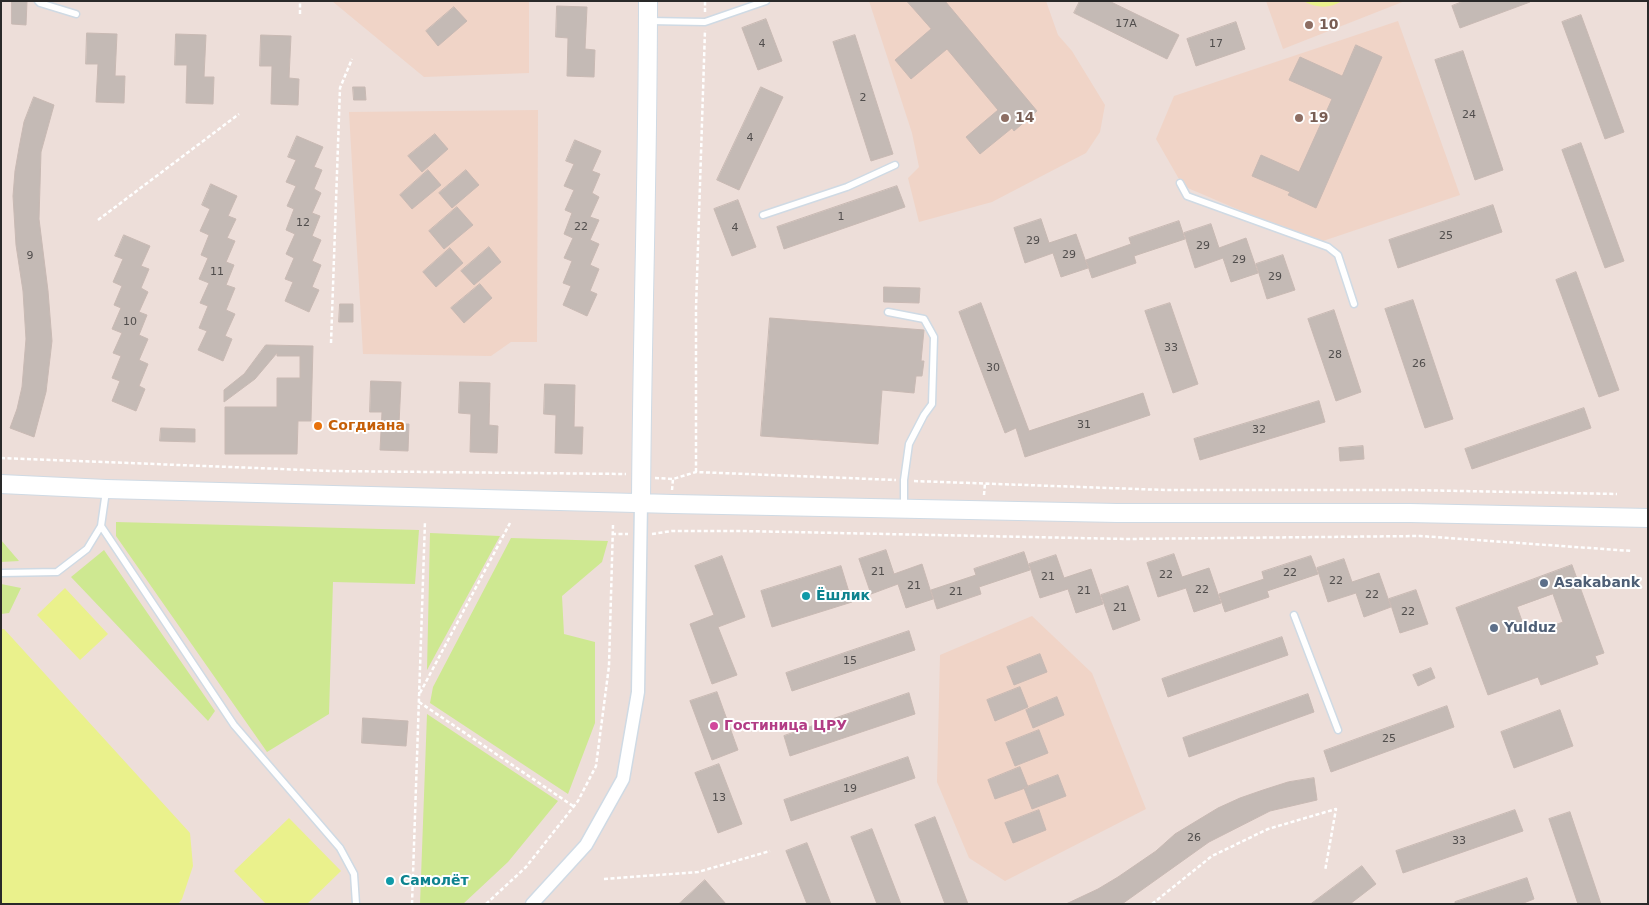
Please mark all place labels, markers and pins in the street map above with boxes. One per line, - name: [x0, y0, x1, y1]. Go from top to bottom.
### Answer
- place label: 10: [1319, 17, 1338, 33]
- marker: 10: [1303, 19, 1315, 31]
- place label: 14: [1015, 110, 1034, 126]
- place label: 19: [1309, 110, 1328, 126]
- marker: 14: [999, 112, 1011, 124]
- marker: 19: [1293, 112, 1305, 124]
- place label: Согдиана: [328, 418, 405, 434]
- marker: Согдиана: [312, 420, 324, 432]
- place label: Asakabank: [1554, 575, 1640, 591]
- marker: Asakabank: [1538, 577, 1550, 589]
- place label: Ёшлик: [816, 588, 870, 604]
- marker: Ёшлик: [800, 590, 812, 602]
- place label: Yulduz: [1504, 620, 1556, 636]
- marker: Yulduz: [1488, 622, 1500, 634]
- place label: Гостиница ЦРУ: [724, 718, 847, 734]
- marker: Гостиница ЦРУ: [708, 720, 720, 732]
- place label: Самолёт: [400, 873, 469, 889]
- marker: Самолёт: [384, 875, 396, 887]

